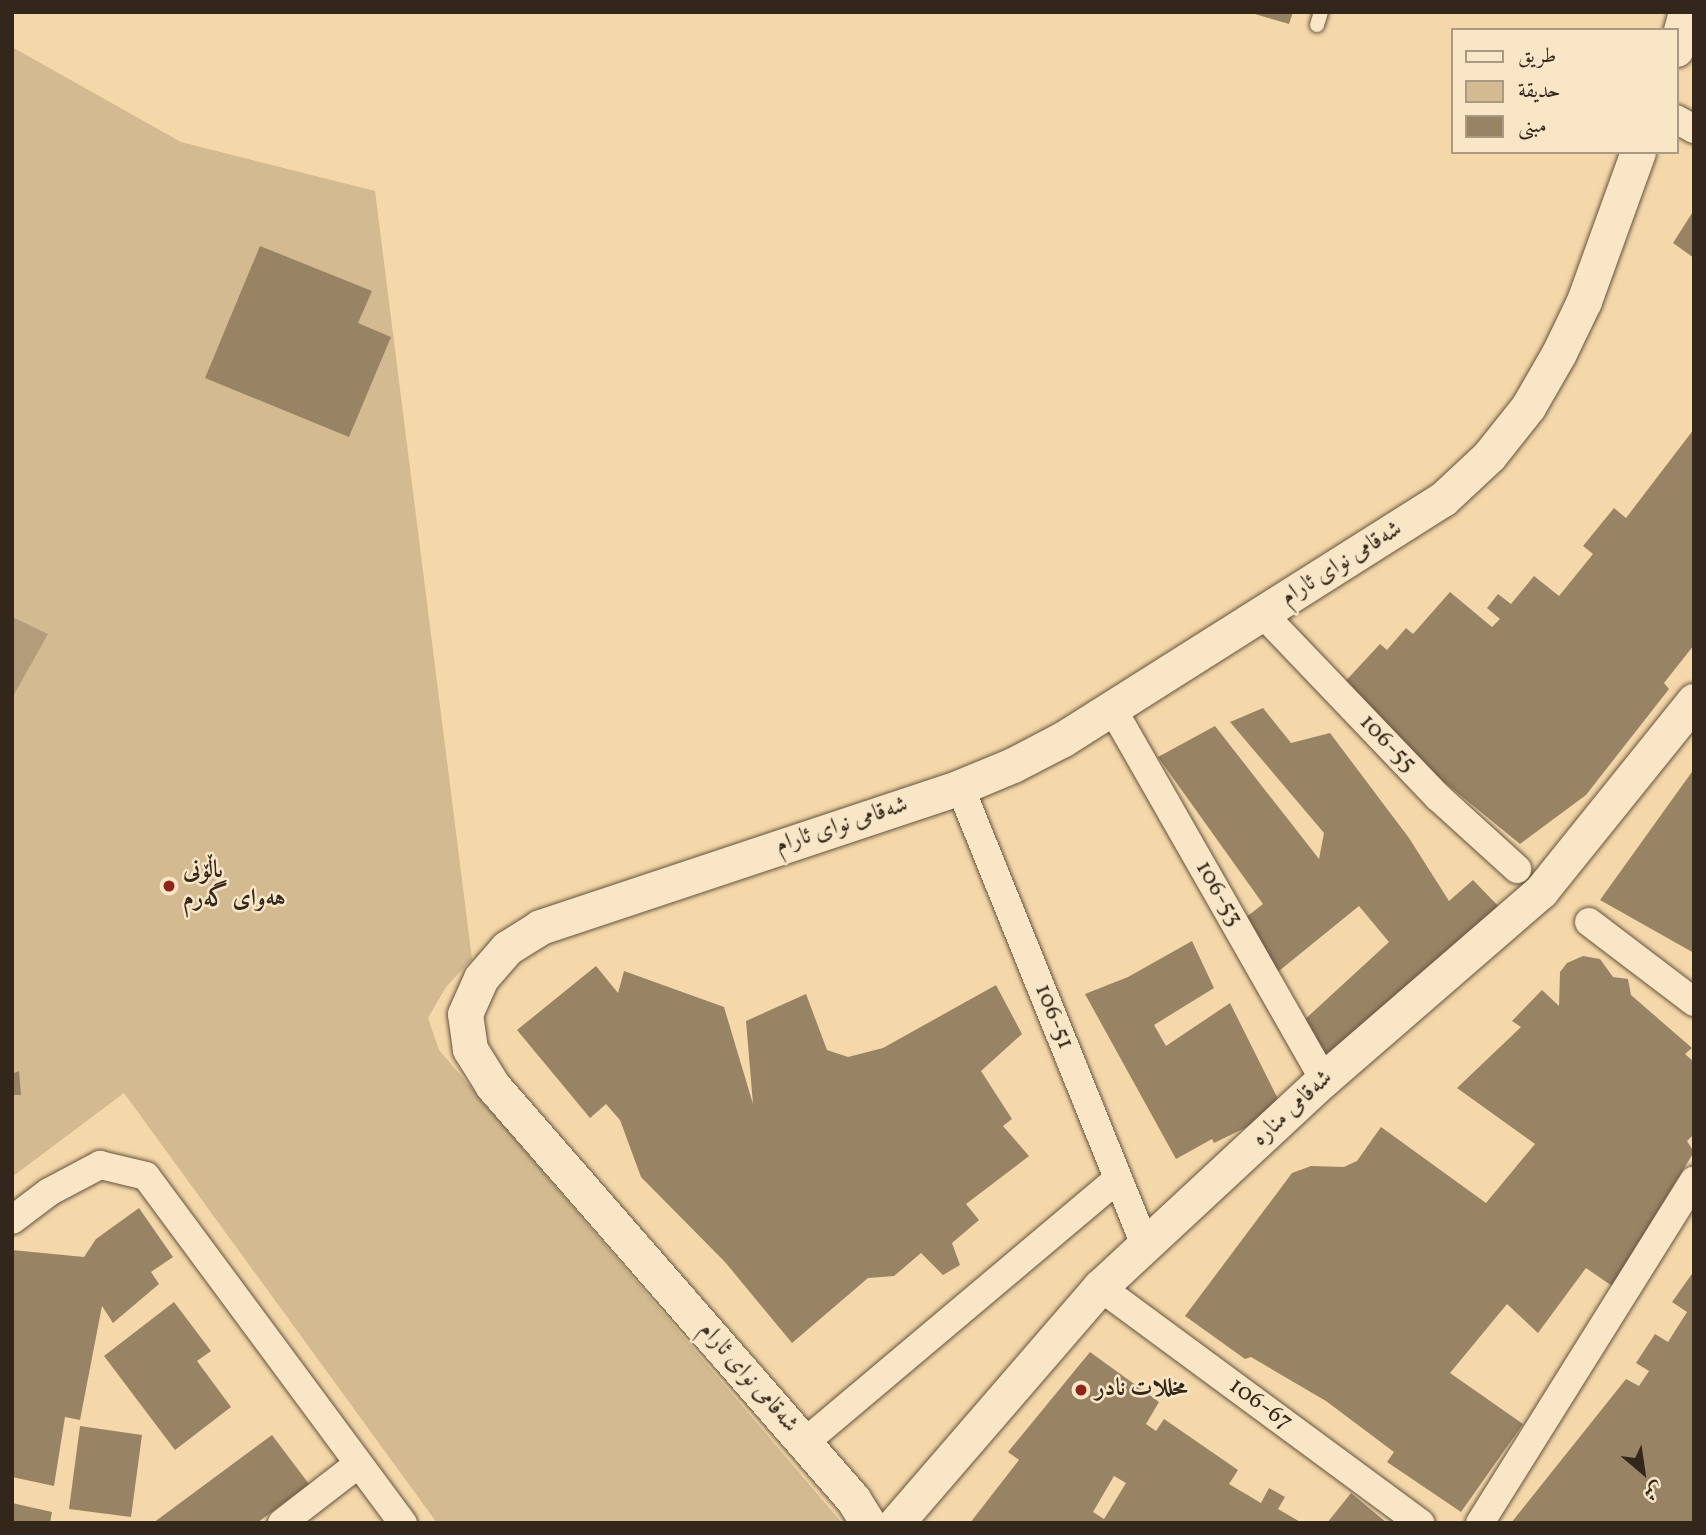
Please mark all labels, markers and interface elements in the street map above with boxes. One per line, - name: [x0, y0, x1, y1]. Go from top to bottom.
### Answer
- legend: [1450, 28, 1678, 154]
- text: طريق: [1518, 42, 1556, 71]
- text: حديقة: [1518, 77, 1561, 106]
- text: مبنى: [1518, 112, 1547, 141]
- street label: شەقامی نوای ئارام: [1276, 515, 1408, 613]
- street label: 106-55: [1352, 709, 1422, 779]
- street label: شەقامی نوای ئارام: [772, 791, 912, 861]
- street label: 106-53: [1188, 856, 1248, 932]
- place label: باڵۆنی هەوای گەرم: [183, 858, 286, 914]
- marker: باڵۆنی هەوای گەرم: [161, 878, 177, 894]
- street label: 106-51: [1027, 980, 1079, 1054]
- street label: شەقامی منارە: [1247, 1064, 1339, 1154]
- street label: شەقامی نوای ئارام: [692, 1317, 804, 1439]
- street label: 106-67: [1223, 1372, 1297, 1438]
- place label: مخللات نادر: [1095, 1376, 1187, 1404]
- marker: مخللات نادر: [1073, 1382, 1089, 1398]
- north arrow: [1608, 1437, 1678, 1507]
- text: ش: [1639, 1474, 1668, 1506]

